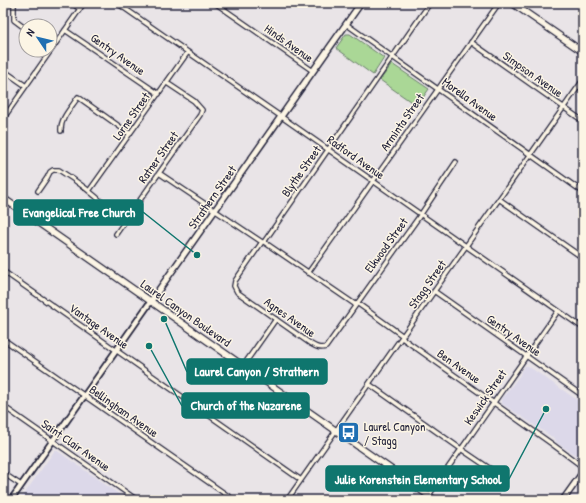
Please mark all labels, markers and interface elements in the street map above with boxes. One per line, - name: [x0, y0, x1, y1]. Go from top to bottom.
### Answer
- north arrow: [18, 18, 58, 58]
- street label: Hinds Avenue: [261, 20, 317, 66]
- text: N: [22, 26, 37, 39]
- street label: Gentry Avenue: [87, 29, 149, 79]
- street label: Simpson Avenue: [500, 47, 567, 101]
- street label: Morella Avenue: [439, 73, 501, 125]
- street label: Lorne Street: [108, 88, 154, 143]
- street label: Arminta Street: [376, 89, 428, 154]
- street label: Ratner Street: [134, 127, 183, 186]
- street label: Radford Avenue: [324, 131, 388, 183]
- street label: Blythe Street: [277, 141, 325, 200]
- street label: Strathern Street: [184, 161, 241, 232]
- callout: Evangelical Free Church: [14, 200, 143, 225]
- text: Evangelical Free Church: [23, 203, 136, 222]
- street label: Elkwood Street: [360, 213, 412, 276]
- street label: Stagg Street: [404, 256, 450, 312]
- street label: Laurel Canyon Boulevard: [137, 275, 235, 351]
- street label: Agnes Avenue: [261, 293, 319, 341]
- street label: Vantage Avenue: [66, 299, 132, 353]
- street label: Gentry Avenue: [483, 310, 545, 360]
- street label: Ben Avenue: [434, 345, 484, 387]
- callout: Laurel Canyon / Strathern: [187, 359, 327, 384]
- text: Laurel Canyon / Strathern: [195, 362, 319, 381]
- street label: Keswick Street: [460, 365, 511, 428]
- street label: Bellingham Avenue: [86, 381, 162, 441]
- callout: Church of the Nazarene: [182, 393, 309, 418]
- text: Church of the Nazarene: [190, 396, 302, 414]
- street label: Saint Clair Avenue: [38, 415, 114, 475]
- place label: Laurel Canyon / Stagg: [364, 418, 425, 449]
- bus stop icon: Laurel Canyon / Stagg: [336, 420, 362, 446]
- callout: Julie Korenstein Elementary School: [326, 466, 509, 491]
- text: Julie Korenstein Elementary School: [335, 470, 502, 489]

